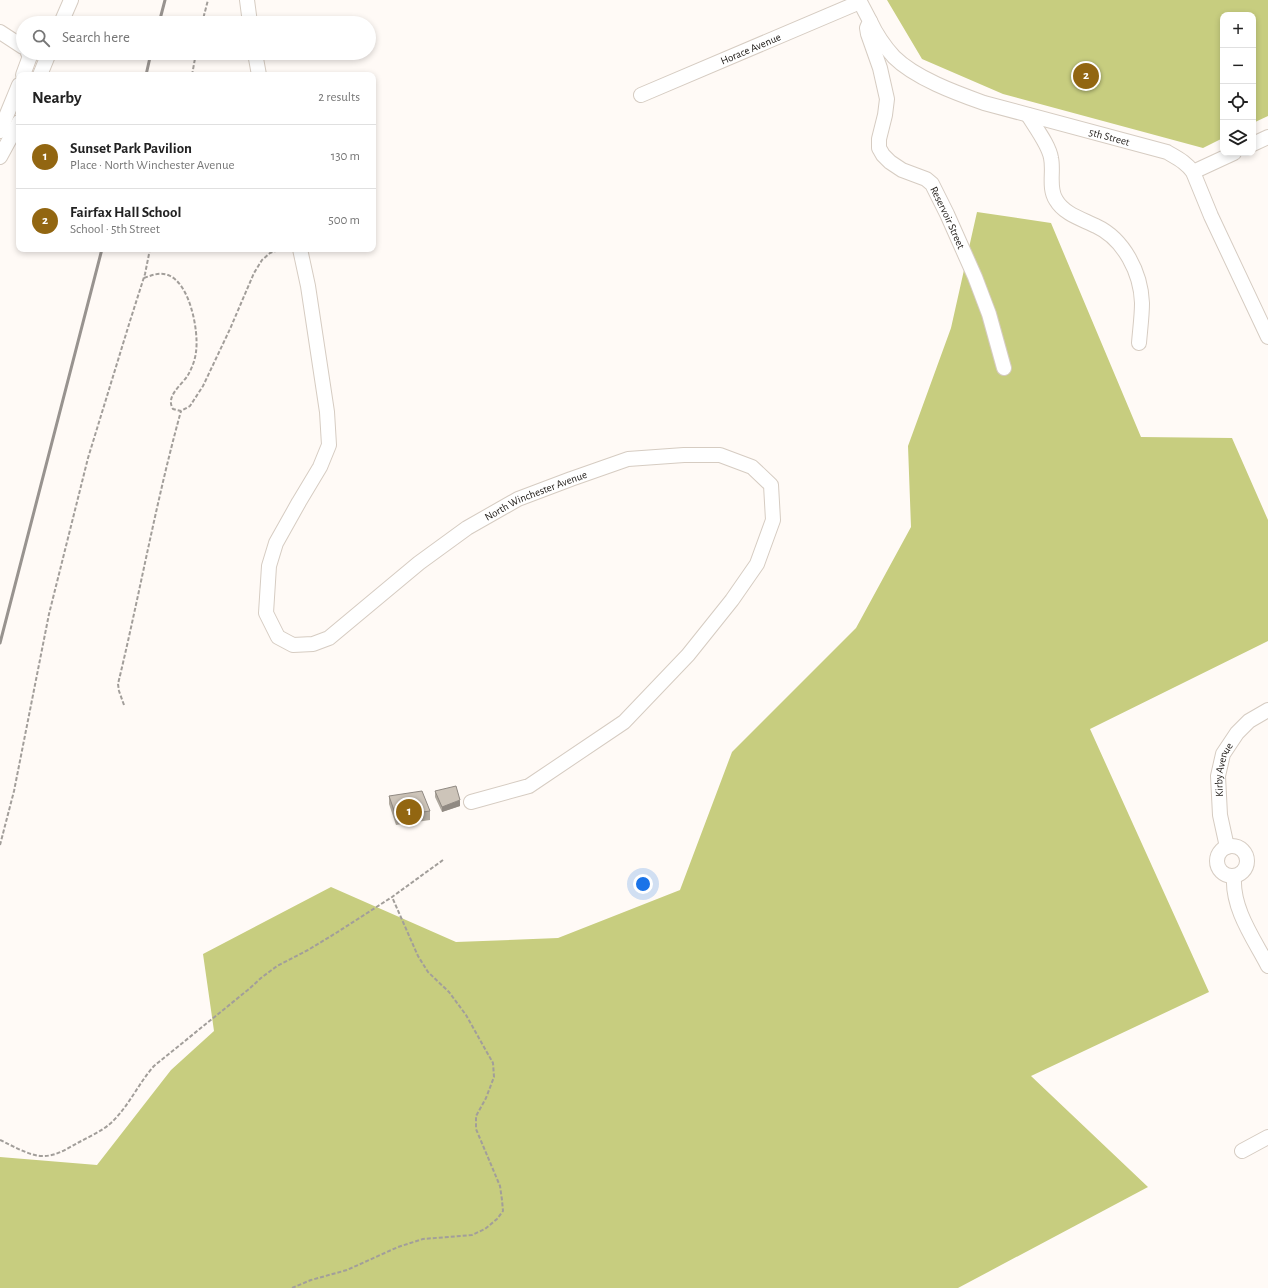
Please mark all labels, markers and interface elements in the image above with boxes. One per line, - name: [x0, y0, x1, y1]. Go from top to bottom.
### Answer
- map controls: [1220, 12, 1256, 156]
- button: +: [1220, 12, 1256, 48]
- search box: [16, 16, 376, 60]
- icon: search: [30, 27, 52, 49]
- text: Search here: [62, 30, 130, 45]
- street label: Horace Avenue: [719, 31, 783, 67]
- button: −: [1220, 48, 1256, 84]
- pin: 2: [1073, 61, 1099, 91]
- button: locate: [1220, 84, 1256, 120]
- text: Nearby: [32, 89, 82, 106]
- text: 2 results: [318, 91, 360, 104]
- button: layers: [1220, 120, 1256, 156]
- street label: 5th Street: [1088, 126, 1131, 148]
- text: Sunset Park Pavilion: [70, 141, 192, 156]
- text: 1: [43, 150, 47, 163]
- text: 130 m: [331, 150, 360, 163]
- text: Place · North Winchester Avenue: [70, 159, 235, 172]
- street label: Reservoir Street: [928, 185, 967, 251]
- text: Fairfax Hall School: [70, 205, 181, 220]
- text: 2: [42, 214, 48, 227]
- text: 500 m: [328, 214, 360, 227]
- text: School · 5th Street: [70, 223, 160, 236]
- street label: North Winchester Avenue: [483, 469, 588, 523]
- street label: Kirby Avenue: [1213, 741, 1235, 797]
- pin: 1: [396, 797, 422, 827]
- your location: [633, 874, 653, 894]

